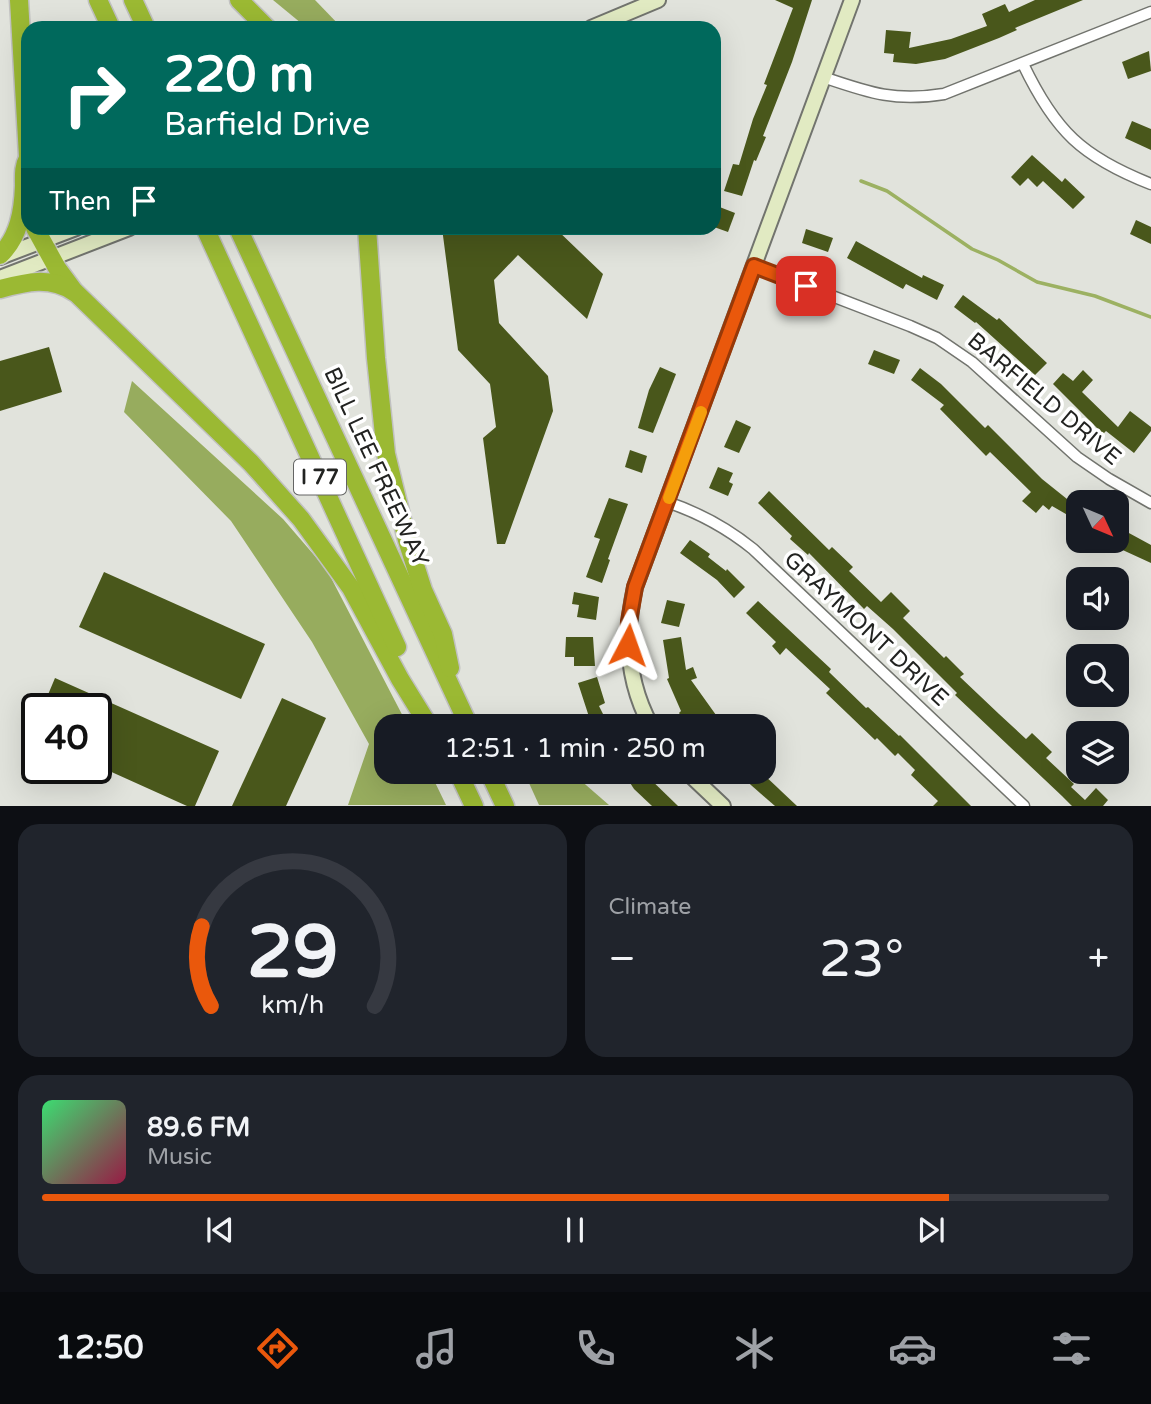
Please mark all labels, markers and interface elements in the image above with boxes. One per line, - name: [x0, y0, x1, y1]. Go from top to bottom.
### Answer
- text: 220 m: [164, 46, 314, 105]
- icon: right: [49, 49, 140, 140]
- text: Barfield Drive: [164, 106, 370, 144]
- icon: arrive: [125, 182, 163, 220]
- text: Then: [49, 186, 111, 217]
- pin: [776, 256, 836, 316]
- icon: arrive: [787, 267, 825, 305]
- street label: BARFIELD DRIVE: [961, 327, 1127, 471]
- street label: BILL LEE FREEWAY: [317, 363, 435, 572]
- road number: I 77: [294, 460, 346, 494]
- north arrow: [1066, 490, 1129, 553]
- map controls: [1066, 490, 1129, 784]
- street label: GRAYMONT DRIVE: [778, 546, 954, 712]
- button: sound: [1066, 567, 1129, 630]
- position arrow: [591, 608, 665, 682]
- button: search: [1066, 644, 1129, 707]
- speed limit sign: 40: [21, 693, 112, 784]
- button: layers: [1066, 721, 1129, 784]
- text: 12:51 · 1 min · 250 m: [444, 733, 706, 764]
- text: Climate: [609, 893, 691, 921]
- text: 29: [247, 910, 338, 998]
- text: 23°: [819, 928, 904, 991]
- text: −: [609, 936, 636, 982]
- text: +: [1088, 936, 1109, 982]
- text: km/h: [261, 990, 324, 1020]
- text: 89.6 FM: [147, 1112, 250, 1143]
- text: Music: [147, 1143, 212, 1171]
- icon: previous: [201, 1211, 239, 1249]
- icon: pause: [556, 1211, 594, 1249]
- icon: next: [912, 1211, 950, 1249]
- icon: directions: [253, 1324, 302, 1373]
- icon: music: [412, 1324, 461, 1373]
- icon: phone: [571, 1324, 620, 1373]
- icon: climate: [730, 1324, 779, 1373]
- icon: car: [888, 1324, 937, 1373]
- icon: filters: [1047, 1324, 1096, 1373]
- text: 12:50: [55, 1329, 144, 1367]

